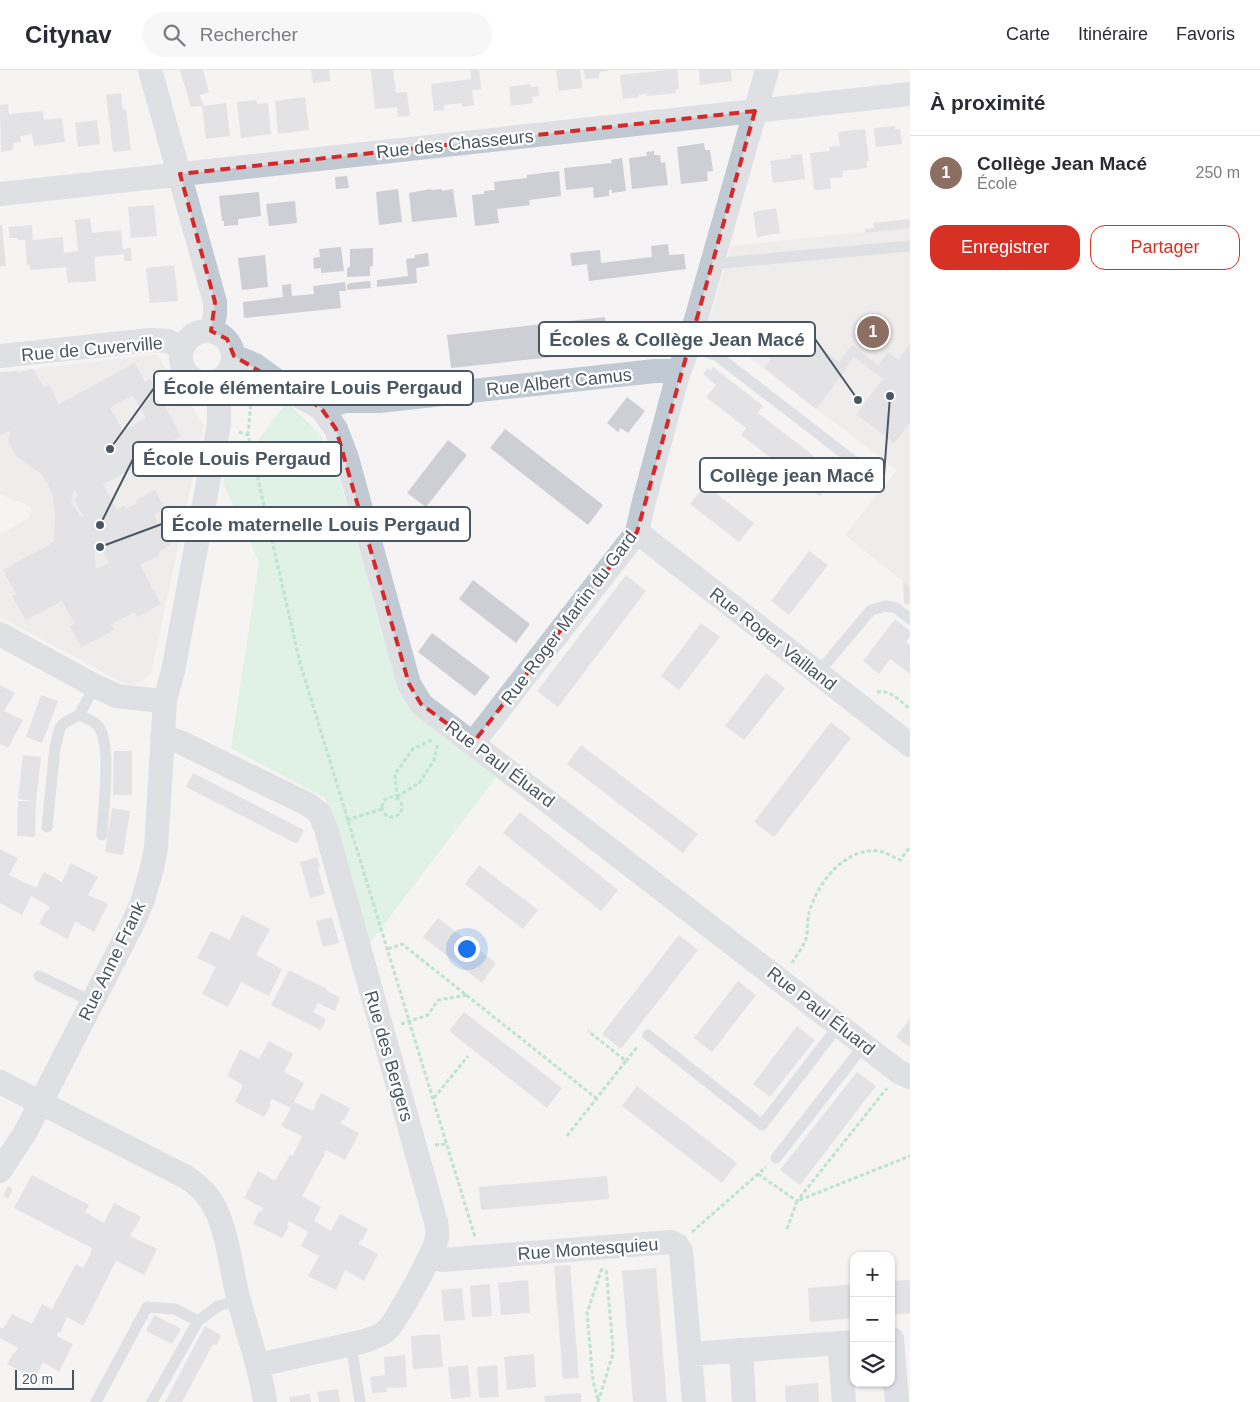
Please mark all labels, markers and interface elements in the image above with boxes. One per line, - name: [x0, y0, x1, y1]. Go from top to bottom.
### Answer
- search box: [142, 12, 492, 57]
- text: Citynav: [25, 21, 112, 48]
- icon: search: [160, 21, 188, 49]
- text: Rechercher: [200, 24, 298, 45]
- text: Carte: [1006, 24, 1050, 44]
- text: Itinéraire: [1078, 24, 1148, 44]
- text: Favoris: [1176, 24, 1235, 44]
- text: À proximité: [930, 91, 1046, 114]
- street label: Rue des Chasseurs: [375, 126, 535, 162]
- text: Collège Jean Macé: [977, 153, 1147, 174]
- text: 1: [942, 164, 950, 181]
- text: 250 m: [1196, 164, 1240, 181]
- text: École: [977, 175, 1017, 192]
- button: Enregistrer: [930, 225, 1080, 270]
- button: Partager: [1090, 225, 1240, 270]
- pin: 1: [857, 313, 889, 351]
- callout: Écoles & Collège Jean Macé: [539, 322, 815, 356]
- text: Écoles & Collège Jean Macé: [549, 329, 805, 350]
- street label: Rue de Cuverville: [20, 333, 164, 365]
- street label: Rue Albert Camus: [485, 364, 633, 400]
- callout: École élémentaire Louis Pergaud: [154, 371, 473, 405]
- text: École élémentaire Louis Pergaud: [164, 377, 462, 398]
- callout: École Louis Pergaud: [133, 442, 341, 476]
- text: École Louis Pergaud: [143, 448, 331, 469]
- callout: Collège jean Macé: [700, 458, 884, 492]
- text: Collège jean Macé: [710, 465, 874, 486]
- callout: École maternelle Louis Pergaud: [162, 507, 470, 541]
- text: École maternelle Louis Pergaud: [172, 514, 460, 535]
- street label: Rue Roger Martin du Gard: [497, 527, 641, 709]
- street label: Rue Roger Vailland: [706, 583, 840, 695]
- street label: Rue Paul Éluard: [442, 717, 558, 811]
- street label: Rue Anne Frank: [75, 897, 150, 1024]
- your location: [454, 936, 480, 962]
- street label: Rue Paul Éluard: [763, 963, 879, 1059]
- street label: Rue des Bergers: [361, 988, 417, 1124]
- street label: Rue Montesquieu: [517, 1234, 659, 1264]
- map controls: [850, 1252, 895, 1387]
- button: +: [850, 1252, 895, 1297]
- button: −: [850, 1297, 895, 1342]
- button: layers: [850, 1342, 895, 1387]
- scale bar: [15, 1367, 74, 1390]
- text: 20 m: [22, 1371, 53, 1387]

